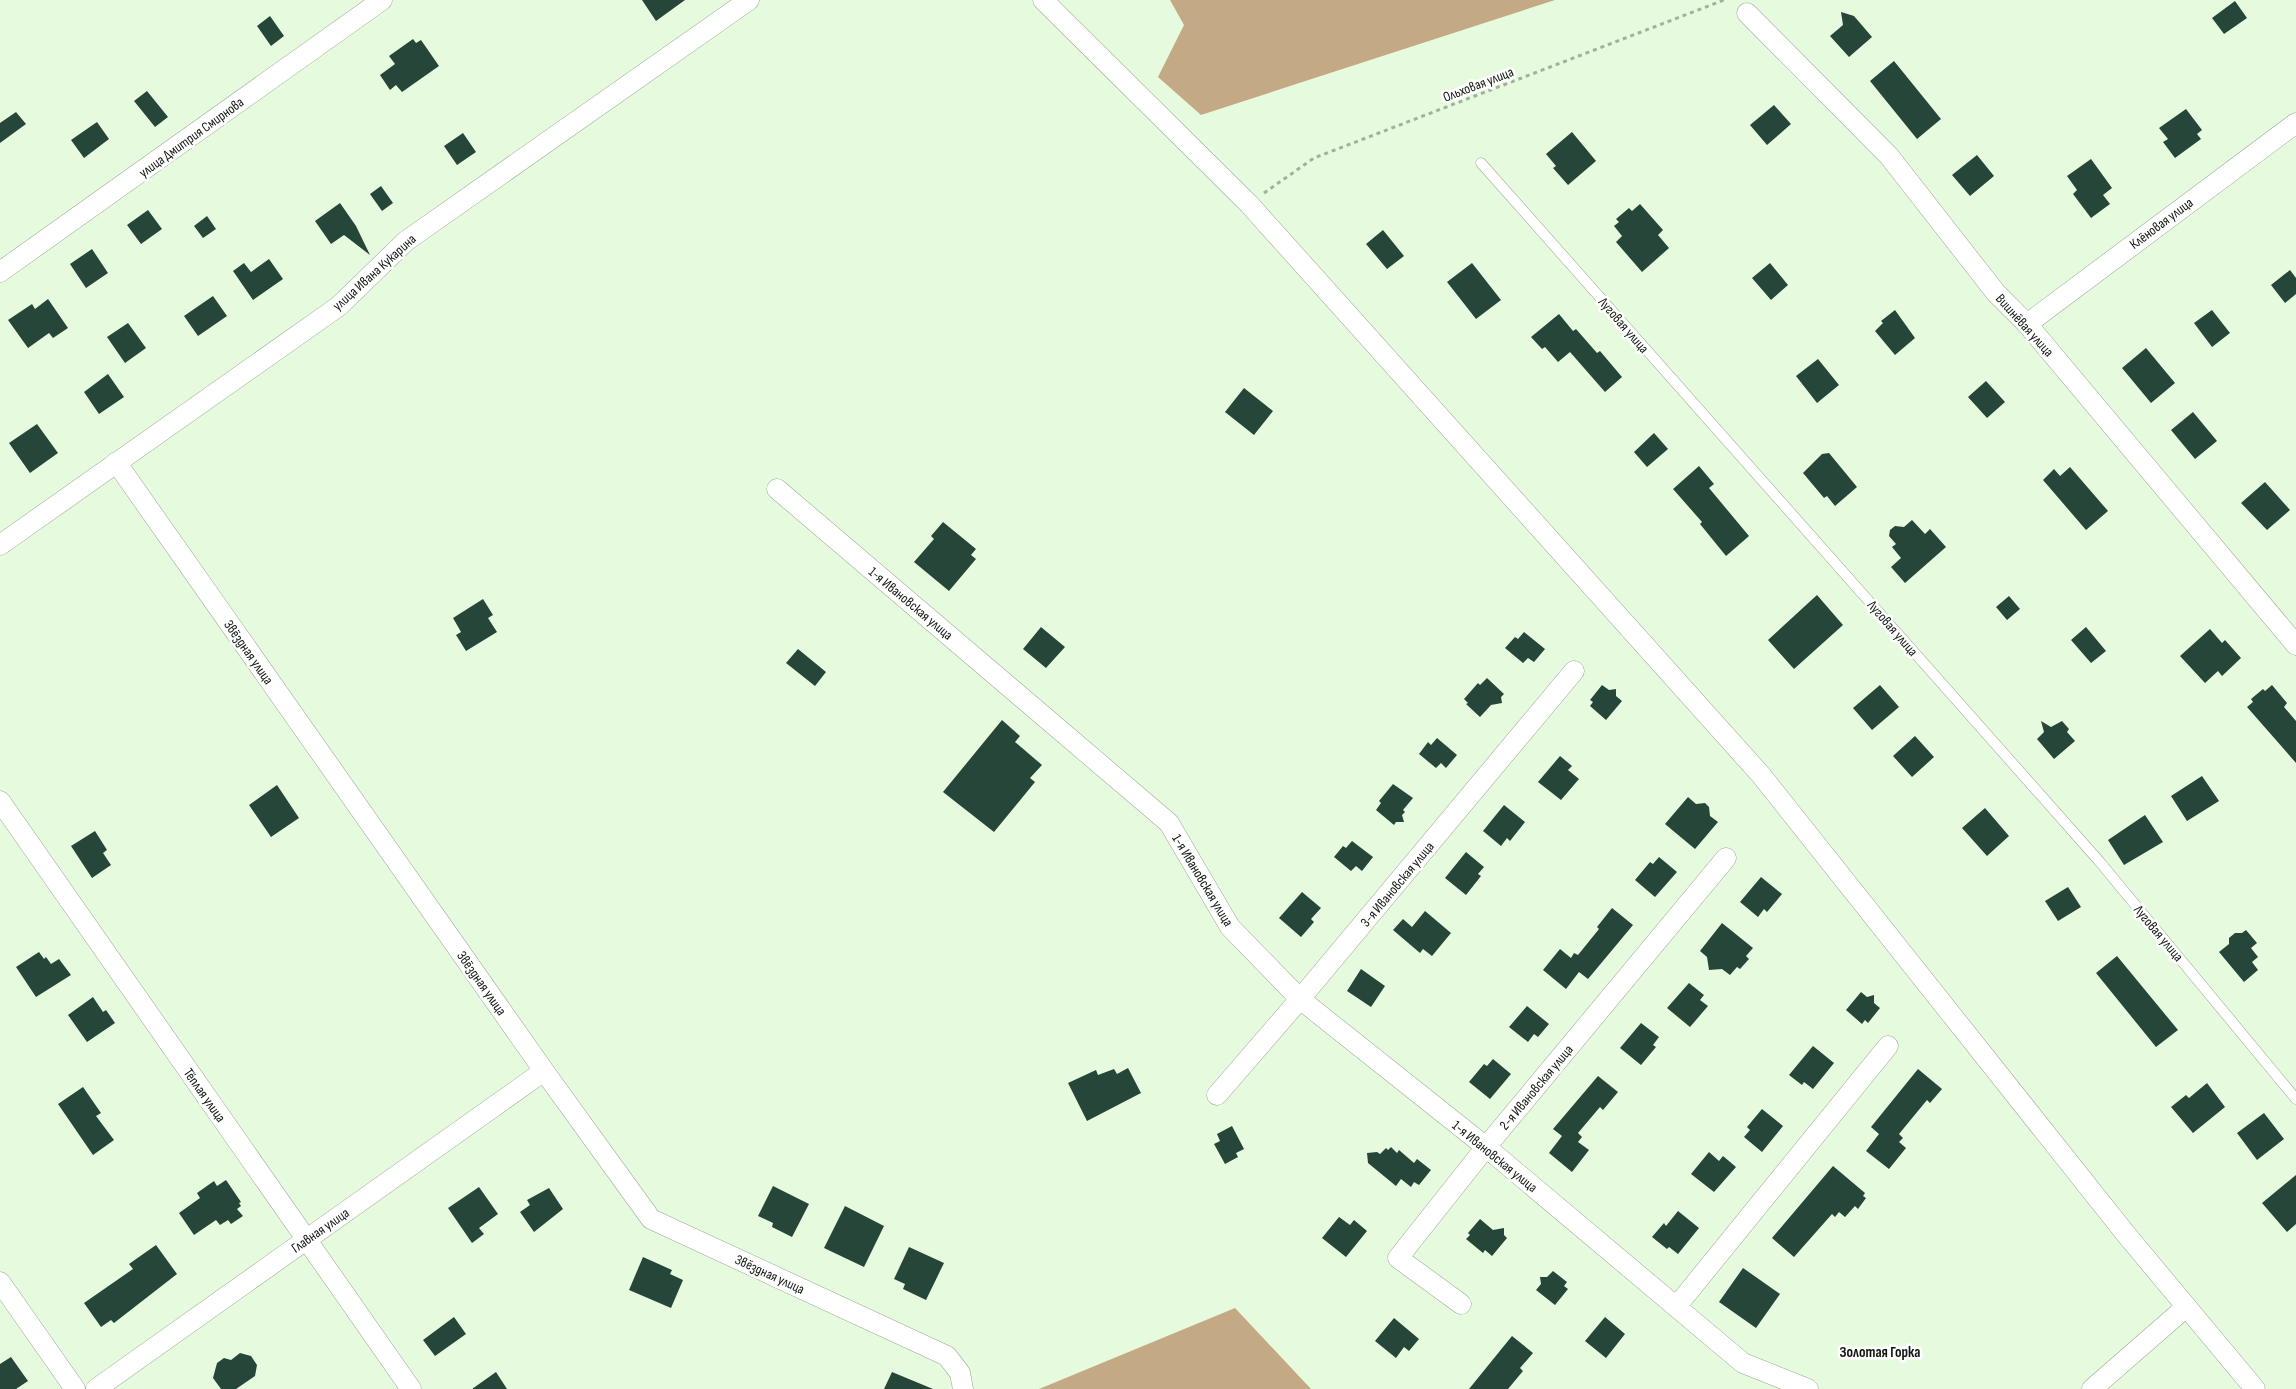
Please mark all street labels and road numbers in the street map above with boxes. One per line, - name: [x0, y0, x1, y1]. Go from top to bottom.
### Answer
- street label: Ольховая улица: [1441, 63, 1516, 106]
- street label: улица Дмитрия Смирнова: [136, 94, 247, 181]
- street label: Клёновая улица: [2126, 194, 2196, 253]
- street label: улица Ивана Кукарина: [329, 230, 420, 314]
- street label: Вишнёвая улица: [1992, 290, 2057, 360]
- street label: Луговая улица: [1594, 293, 1652, 357]
- street label: 1-я Ивановская улица: [865, 563, 956, 644]
- street label: Луговая улица: [1863, 596, 1921, 660]
- street label: Звёздная улица: [220, 617, 277, 688]
- street label: 1-я Ивановская улица: [1168, 831, 1237, 930]
- street label: 3-я Ивановская улица: [1357, 838, 1438, 930]
- street label: Луговая улица: [2130, 901, 2187, 965]
- street label: Звёздная улица: [453, 948, 510, 1019]
- street label: 2-я Ивановская улица: [1496, 1041, 1577, 1133]
- street label: Тёплая улица: [180, 1065, 229, 1126]
- street label: 1-я Ивановская улица: [1449, 1117, 1541, 1196]
- street label: Главная улица: [288, 1204, 353, 1257]
- street label: Звёздная улица: [732, 1251, 807, 1298]

